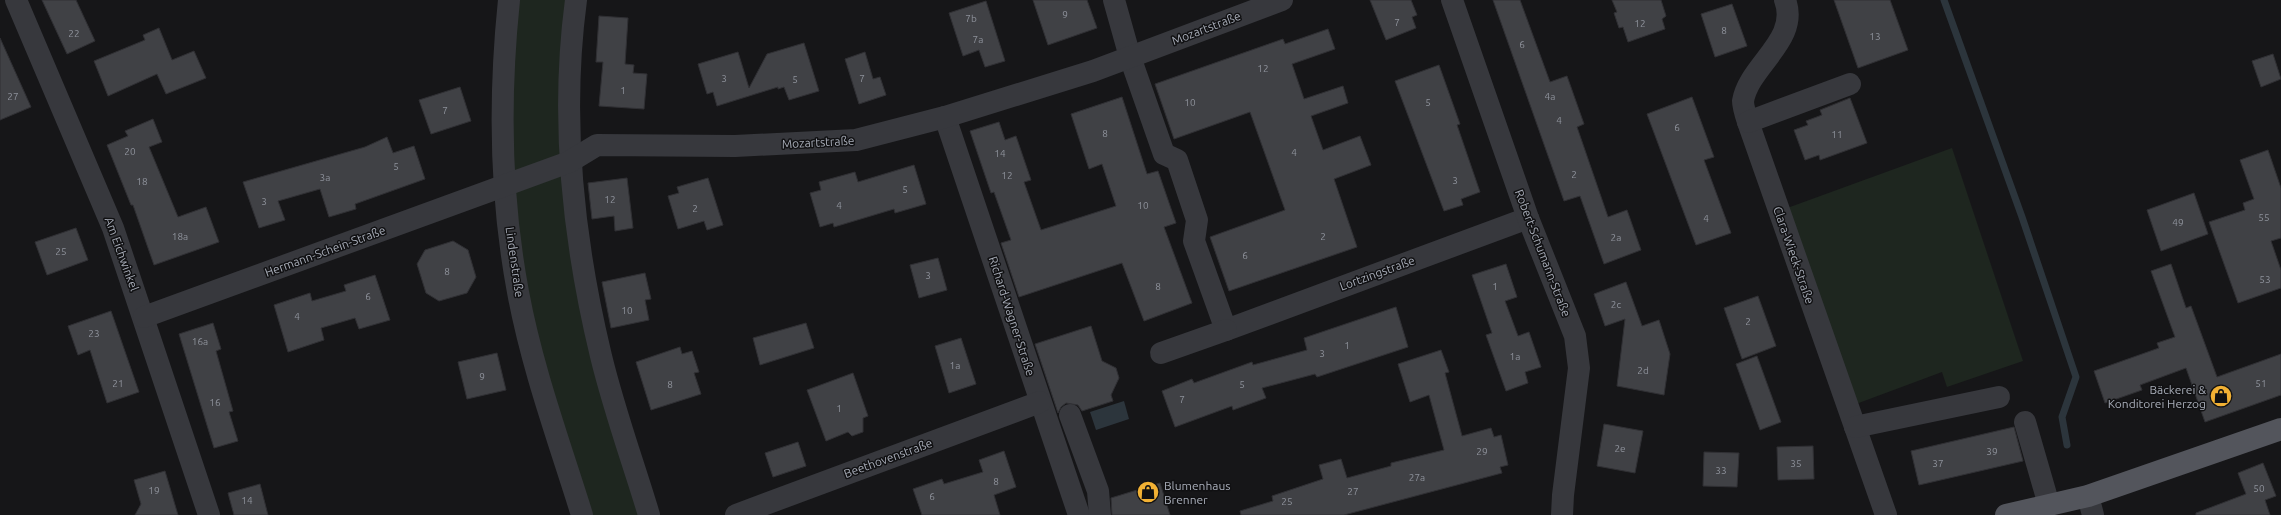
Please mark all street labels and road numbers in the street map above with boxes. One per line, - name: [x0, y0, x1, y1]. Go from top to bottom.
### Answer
- street label: Mozartstraße: [1170, 9, 1242, 47]
- street label: Mozartstraße: [781, 134, 855, 150]
- street label: Robert-Schumann-Straße: [1513, 187, 1573, 319]
- street label: Clara-Wieck-Straße: [1771, 205, 1817, 305]
- street label: Am Eichwinkel: [103, 215, 141, 293]
- street label: Hermann-Schein-Straße: [263, 223, 387, 279]
- street label: Lindenstraße: [504, 226, 526, 298]
- street label: Lortzingstraße: [1338, 253, 1416, 293]
- street label: Richard-Wagner-Straße: [987, 255, 1037, 377]
- street label: Beethovenstraße: [842, 436, 934, 480]

